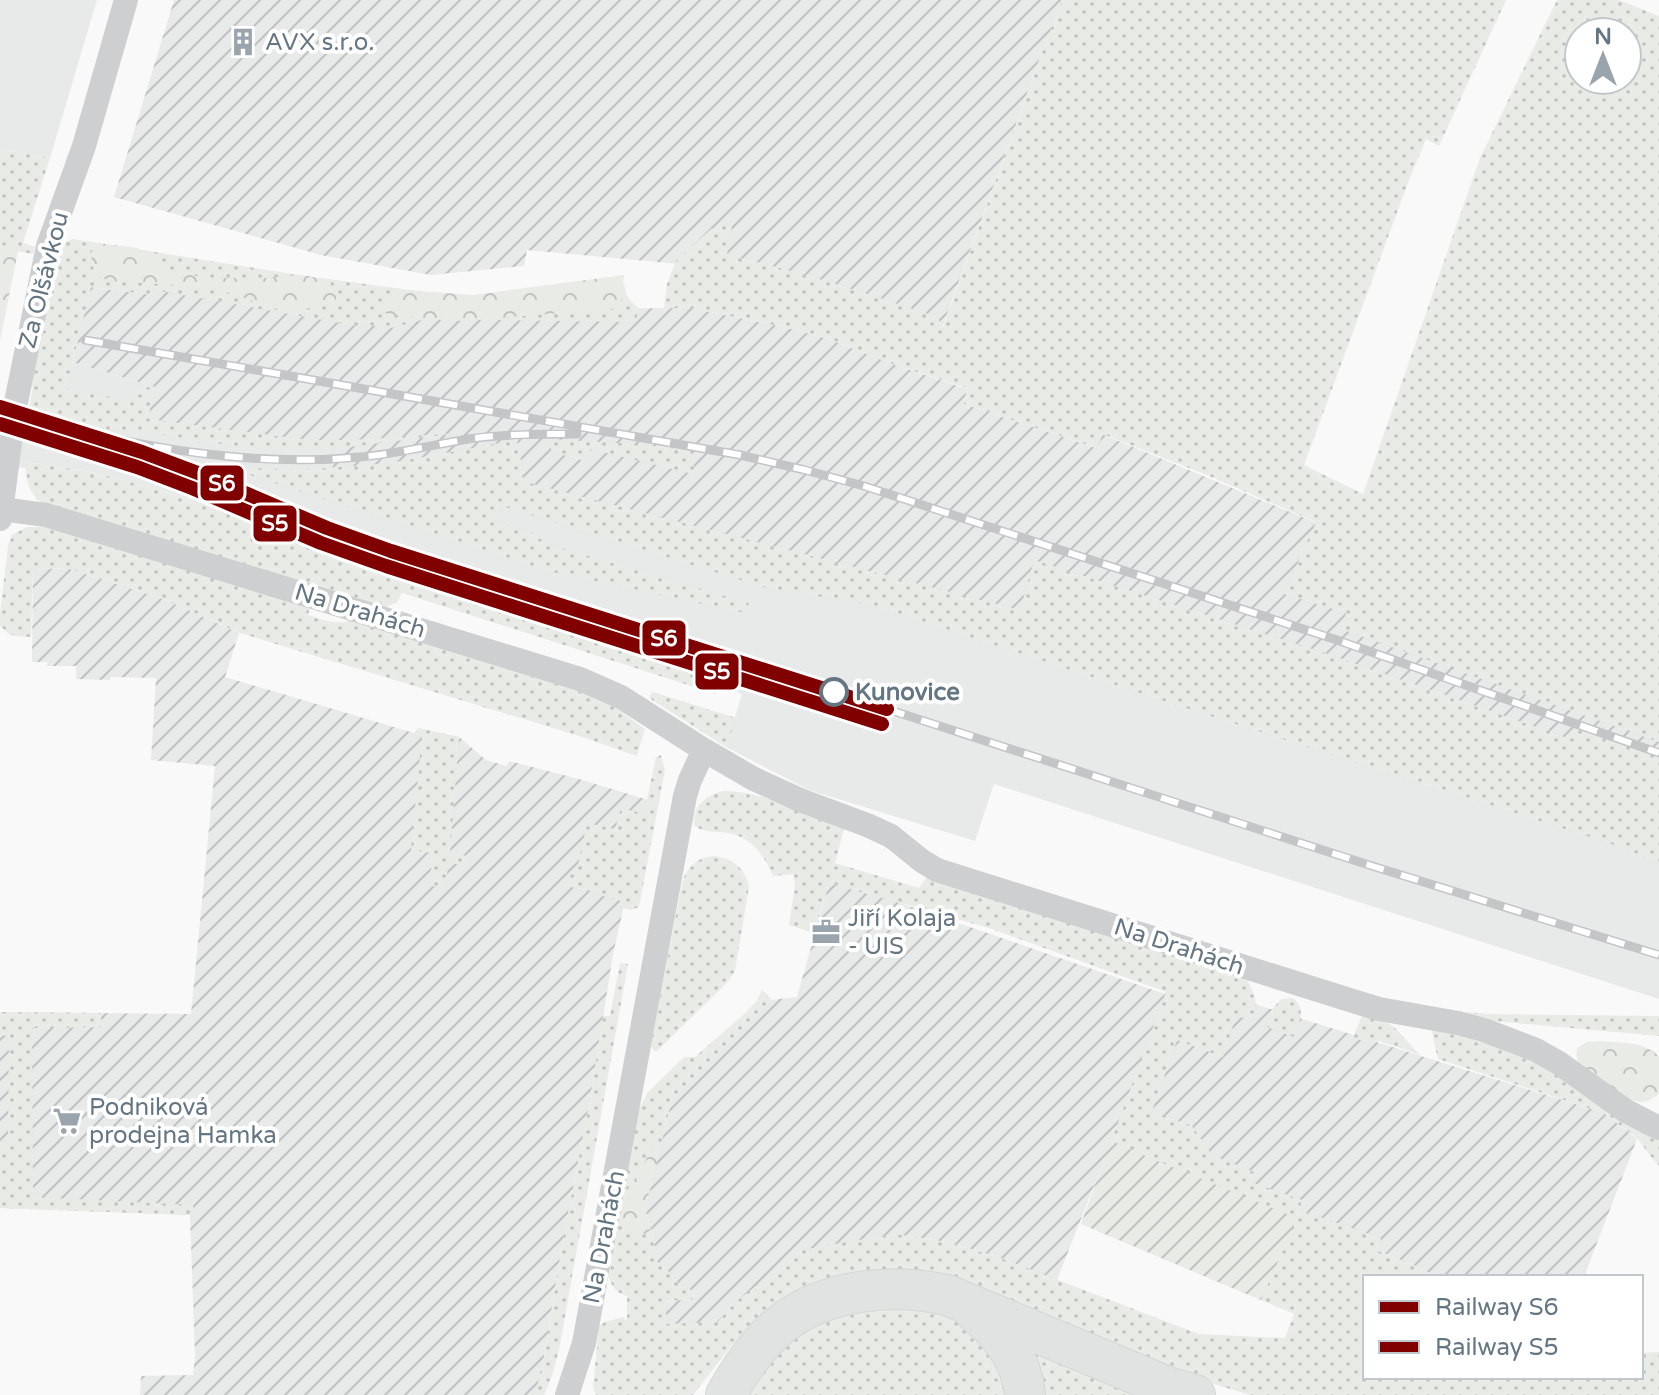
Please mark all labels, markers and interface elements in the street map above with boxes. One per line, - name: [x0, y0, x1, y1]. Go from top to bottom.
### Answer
- north arrow: [1563, 16, 1643, 96]
- text: N: [1594, 24, 1612, 50]
- building icon: AVX s.r.o.: [228, 27, 258, 57]
- place label: AVX s.r.o.: [265, 28, 374, 57]
- street label: Za Olšávkou: [13, 209, 75, 351]
- line badge: S6: [199, 464, 245, 502]
- text: S6: [208, 471, 236, 497]
- line badge: S5: [252, 504, 298, 543]
- text: S5: [261, 511, 289, 537]
- street label: Na Drahách: [291, 577, 429, 645]
- line badge: S6: [641, 619, 687, 657]
- text: S6: [650, 626, 678, 652]
- line badge: S5: [694, 652, 740, 691]
- text: S5: [703, 659, 731, 685]
- marker: Kunovice: [820, 678, 848, 706]
- place label: Kunovice: [855, 678, 960, 707]
- place label: Jiří Kolaja - UIS: [848, 904, 956, 961]
- street label: Na Drahách: [1110, 912, 1248, 982]
- office icon: Jiří Kolaja - UIS: [811, 917, 841, 947]
- place label: Podniková prodejna Hamka: [89, 1093, 277, 1150]
- supermarket icon: Podniková prodejna Hamka: [52, 1106, 82, 1136]
- street label: Na Drahách: [577, 1168, 631, 1306]
- legend: [1363, 1275, 1643, 1379]
- text: Railway S6: [1435, 1293, 1559, 1322]
- text: Railway S5: [1435, 1333, 1559, 1362]

